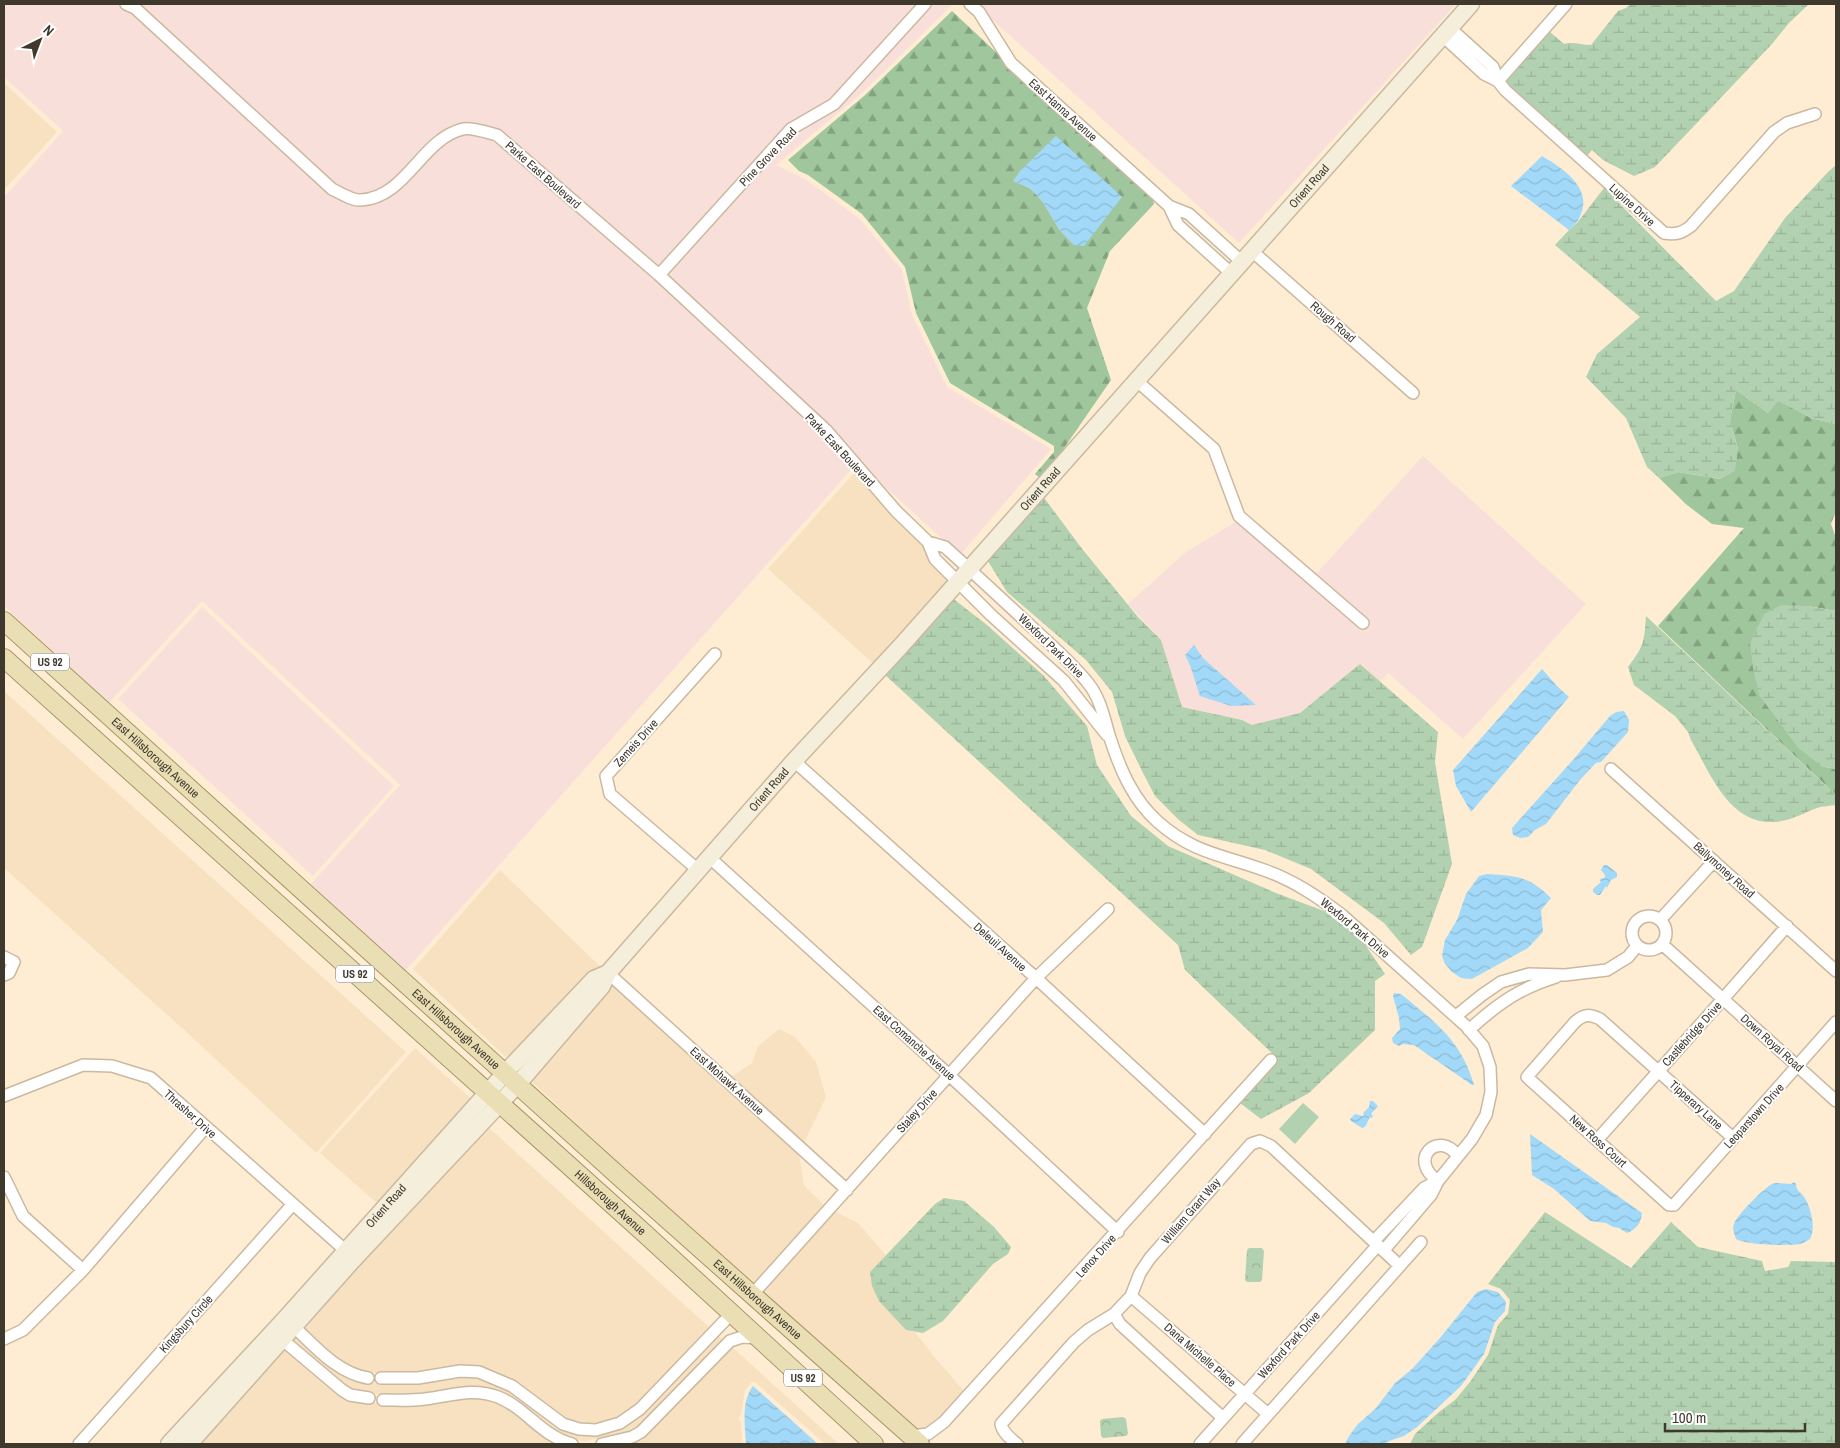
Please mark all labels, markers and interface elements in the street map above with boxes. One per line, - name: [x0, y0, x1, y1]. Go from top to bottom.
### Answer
- north arrow: [15, 15, 65, 65]
- text: N: [40, 21, 58, 40]
- street label: East Hanna Avenue: [1025, 75, 1101, 145]
- street label: Pine Grove Road: [736, 124, 800, 190]
- street label: Parke East Boulevard: [502, 138, 584, 212]
- street label: Orient Road: [1285, 161, 1333, 212]
- street label: Lupine Drive: [1606, 180, 1658, 230]
- street label: Rough Road: [1307, 298, 1359, 346]
- street label: Parke East Boulevard: [802, 410, 878, 490]
- street label: Orient Road: [1016, 464, 1064, 514]
- street label: Wexford Park Drive: [1015, 610, 1087, 682]
- road number: US 92: [31, 654, 69, 670]
- street label: East Hillsborough Avenue: [108, 714, 203, 802]
- street label: Zemeis Drive: [610, 716, 662, 770]
- street label: Orient Road: [745, 764, 793, 815]
- street label: Ballymoney Road: [1690, 838, 1758, 902]
- street label: Wexford Park Drive: [1317, 894, 1393, 962]
- street label: Deleuil Avenue: [970, 919, 1030, 975]
- road number: US 92: [336, 966, 374, 982]
- street label: East Hillsborough Avenue: [409, 985, 503, 1073]
- street label: Castlebridge Drive: [1659, 998, 1725, 1070]
- street label: East Comanche Avenue: [869, 1002, 959, 1084]
- street label: Down Royal Road: [1737, 1011, 1807, 1075]
- street label: East Mohawk Avenue: [687, 1043, 767, 1119]
- street label: Tipperary Lane: [1666, 1077, 1726, 1133]
- street label: Leoparstown Drive: [1720, 1080, 1788, 1152]
- street label: Thrasher Drive: [160, 1086, 220, 1142]
- street label: Staley Drive: [893, 1086, 941, 1136]
- street label: New Ross Court: [1566, 1111, 1630, 1171]
- street label: Hillsborough Avenue: [571, 1166, 649, 1239]
- street label: William Grant Way: [1158, 1175, 1224, 1247]
- street label: Orient Road: [362, 1181, 410, 1231]
- street label: Lenox Drive: [1072, 1231, 1120, 1281]
- street label: East Hillsborough Avenue: [710, 1256, 805, 1343]
- street label: Kingsbury Circle: [156, 1292, 216, 1356]
- street label: Wexford Park Drive: [1254, 1308, 1324, 1382]
- street label: Dana Michelle Place: [1161, 1319, 1239, 1391]
- road number: US 92: [784, 1370, 822, 1386]
- scale bar: [1665, 1400, 1805, 1432]
- text: 100 m: [1672, 1407, 1706, 1428]

